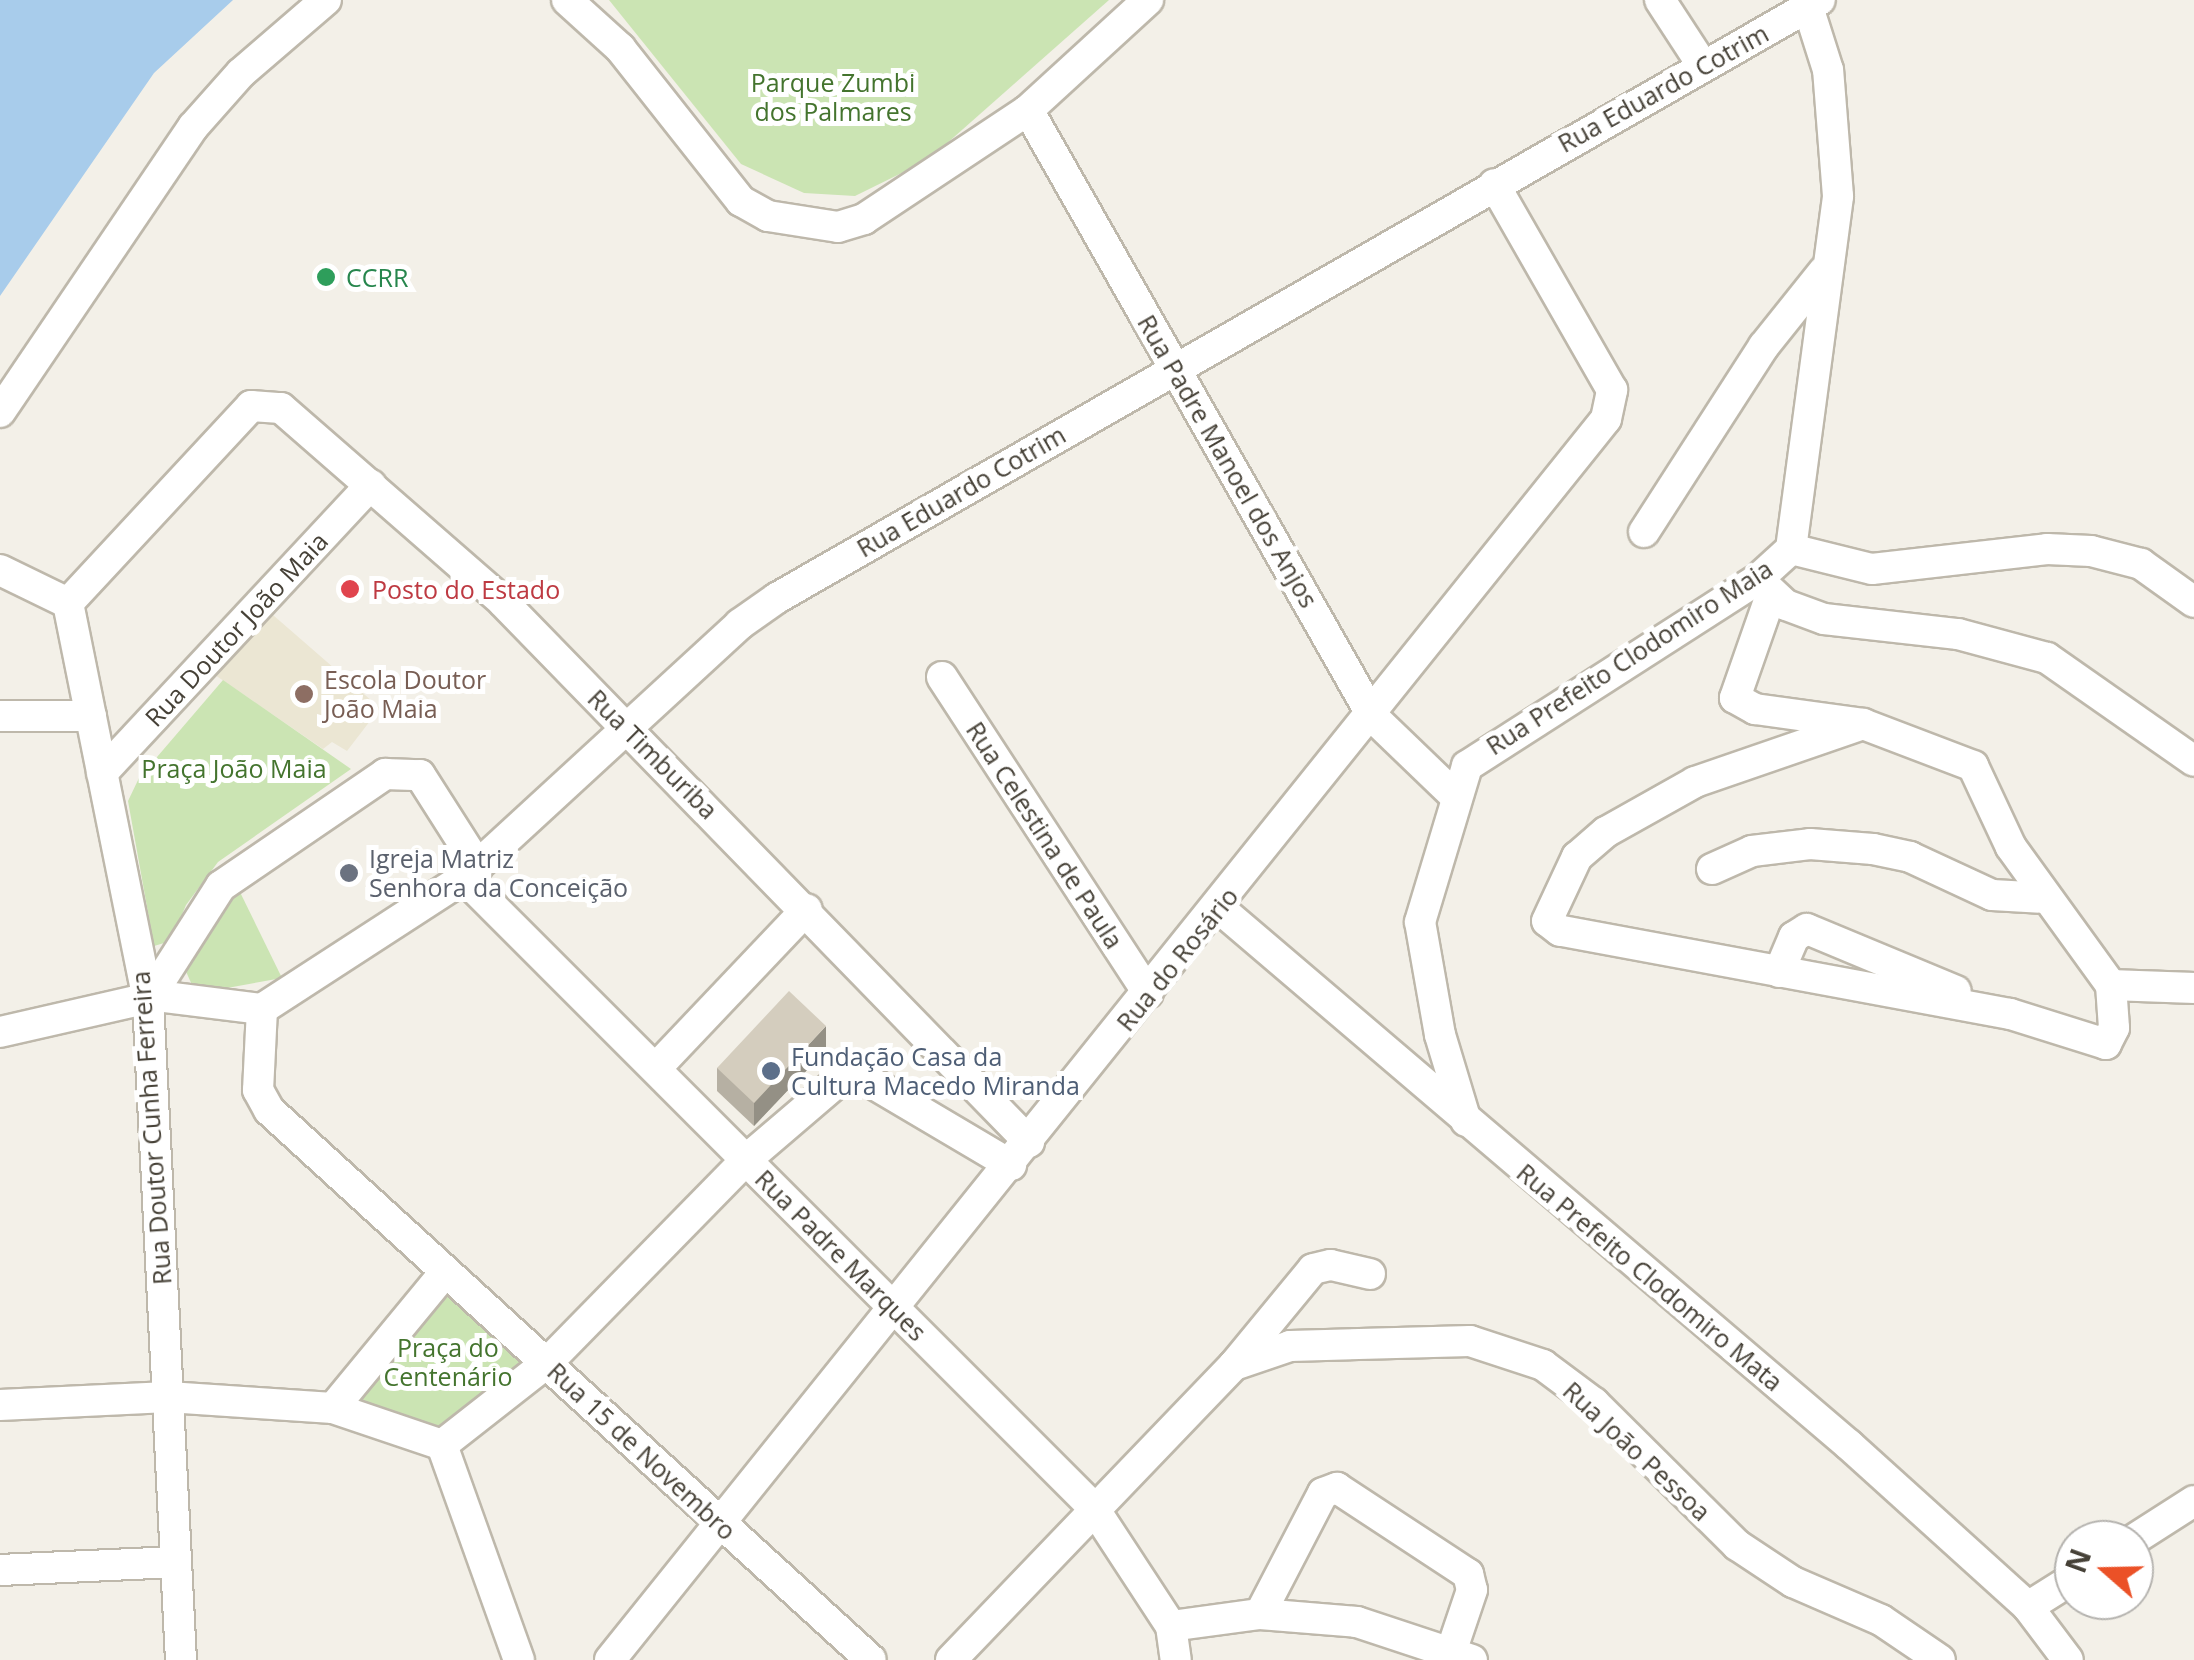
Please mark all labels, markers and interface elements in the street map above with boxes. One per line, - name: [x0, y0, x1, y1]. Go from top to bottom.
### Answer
- street label: Rua Eduardo Cotrim: [1553, 18, 1773, 158]
- park label: Parque Zumbi dos Palmares: [751, 68, 915, 127]
- place label: CCRR: [346, 262, 408, 292]
- marker: CCRR: [315, 266, 337, 288]
- street label: Rua Padre Manoel dos Anjos: [1132, 309, 1324, 613]
- street label: Rua Eduardo Cotrim: [851, 419, 1071, 563]
- street label: Rua Doutor João Maia: [138, 526, 334, 732]
- street label: Rua Prefeito Clodomiro Maia: [1480, 553, 1778, 761]
- place label: Posto do Estado: [372, 574, 560, 604]
- marker: Posto do Estado: [337, 576, 363, 602]
- place label: Escola Doutor João Maia: [324, 665, 486, 724]
- marker: Escola Doutor João Maia: [293, 683, 315, 705]
- street label: Rua Timburiba: [582, 683, 724, 825]
- street label: Rua Celestina de Paula: [960, 716, 1130, 954]
- park label: Praça João Maia: [141, 753, 327, 783]
- place label: Igreja Matriz Senhora da Conceição: [369, 844, 628, 903]
- marker: Igreja Matriz Senhora da Conceição: [338, 862, 360, 884]
- street label: Rua do Rosário: [1110, 881, 1244, 1037]
- street label: Rua Doutor Cunha Ferreira: [125, 970, 177, 1286]
- place label: Fundação Casa da Cultura Macedo Miranda: [791, 1042, 1080, 1101]
- marker: Fundação Casa da Cultura Macedo Miranda: [760, 1060, 782, 1082]
- street label: Rua Prefeito Clodomiro Mata: [1511, 1157, 1789, 1397]
- street label: Rua Padre Marques: [749, 1163, 933, 1347]
- park label: Praça do Centenário: [384, 1333, 512, 1392]
- street label: Rua 15 de Novembro: [542, 1356, 742, 1546]
- street label: Rua João Pessoa: [1557, 1375, 1717, 1527]
- north arrow: [2054, 1520, 2154, 1620]
- text: N: [2056, 1543, 2099, 1578]

